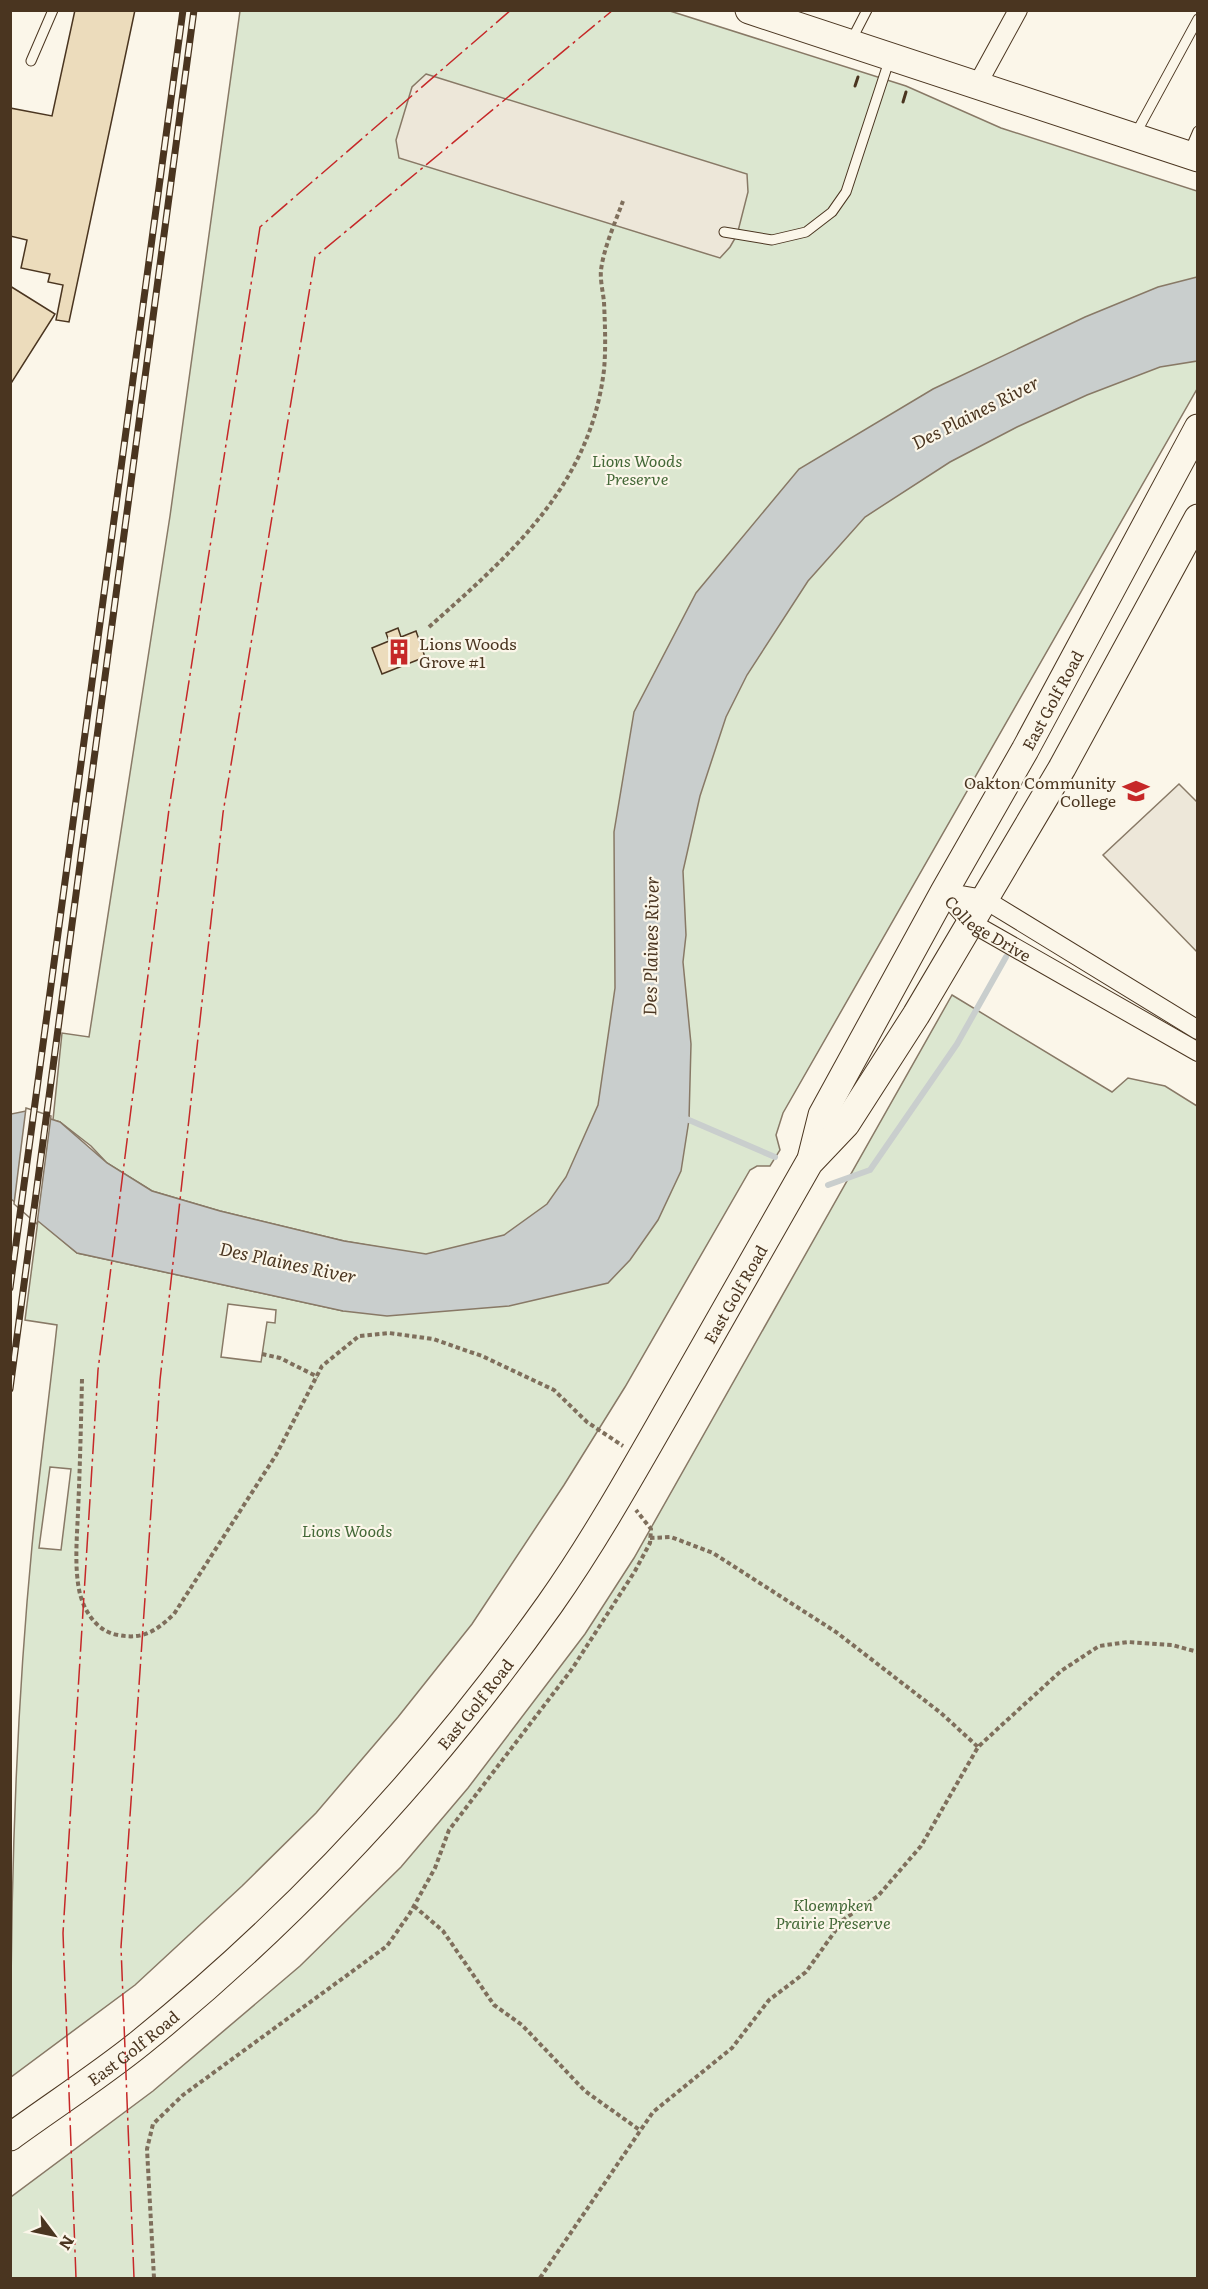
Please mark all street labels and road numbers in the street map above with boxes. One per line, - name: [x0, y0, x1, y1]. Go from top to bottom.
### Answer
- street label: East Golf Road: [1015, 645, 1089, 754]
- street label: College Drive: [940, 890, 1036, 967]
- street label: East Golf Road: [697, 1240, 772, 1348]
- street label: East Golf Road: [431, 1653, 518, 1754]
- street label: East Golf Road: [82, 2004, 184, 2091]

